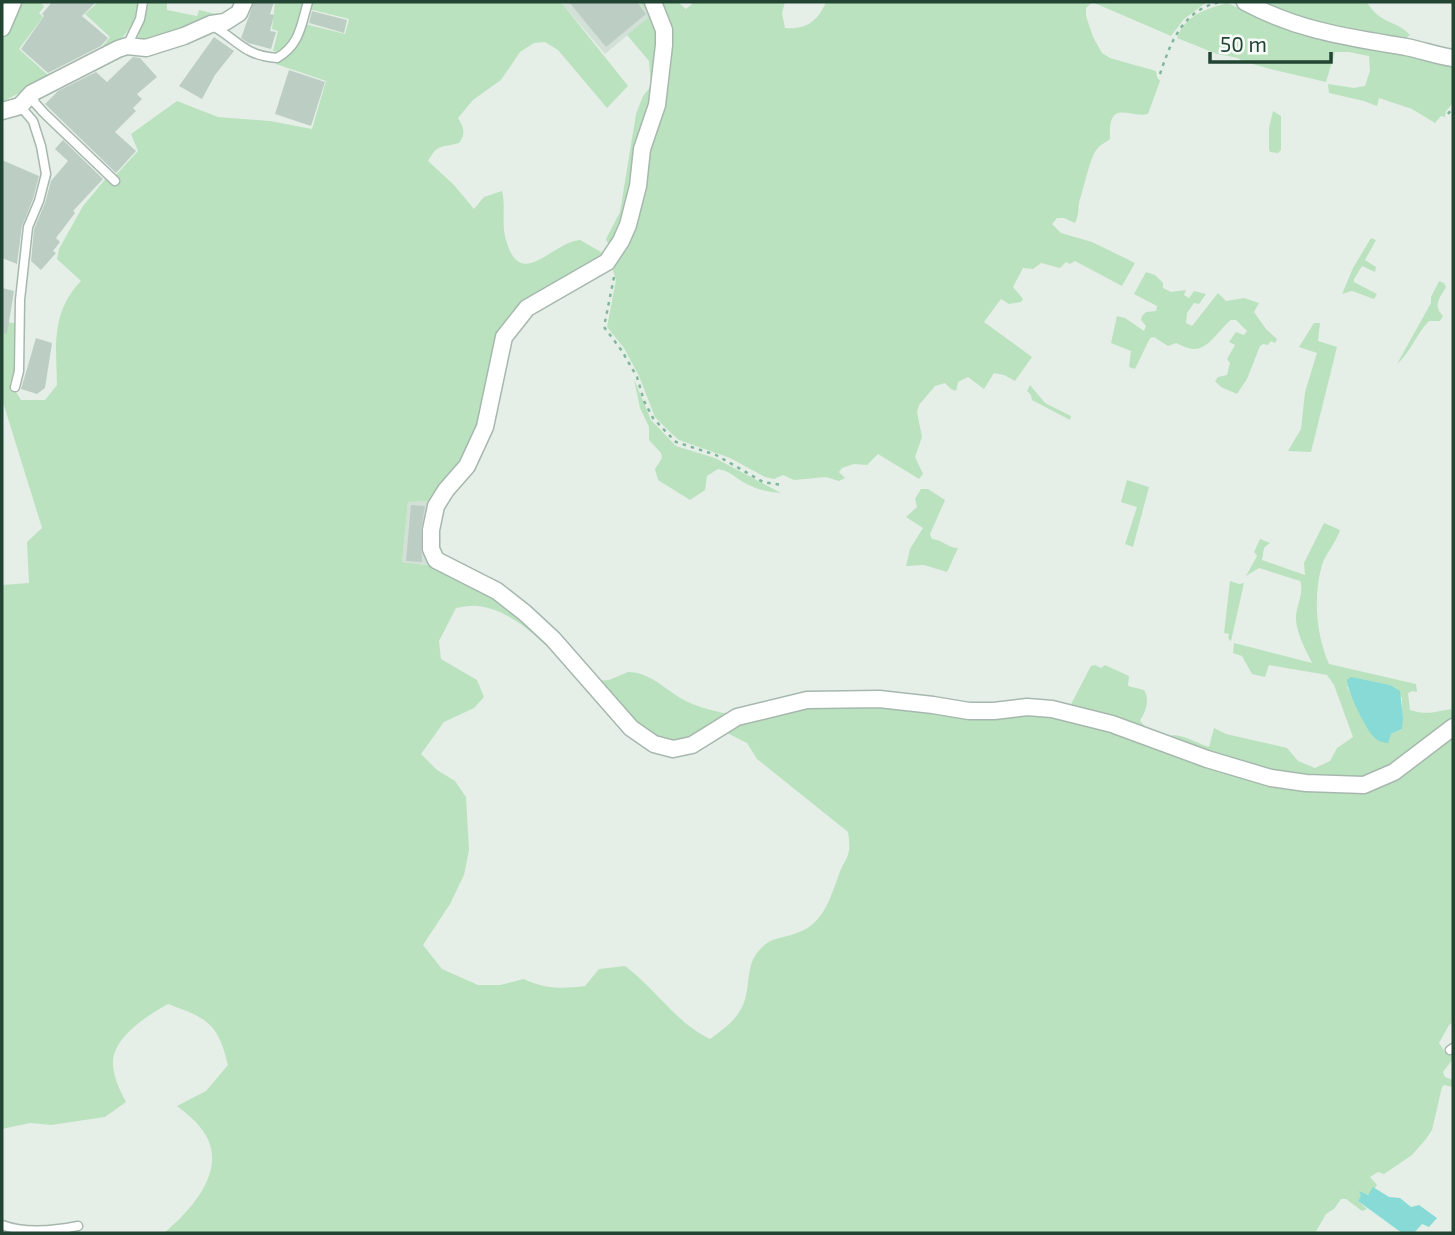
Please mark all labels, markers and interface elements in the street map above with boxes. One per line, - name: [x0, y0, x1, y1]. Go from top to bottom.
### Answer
- scale bar: [1210, 21, 1331, 65]
- text: 50 m: [1220, 31, 1267, 56]

